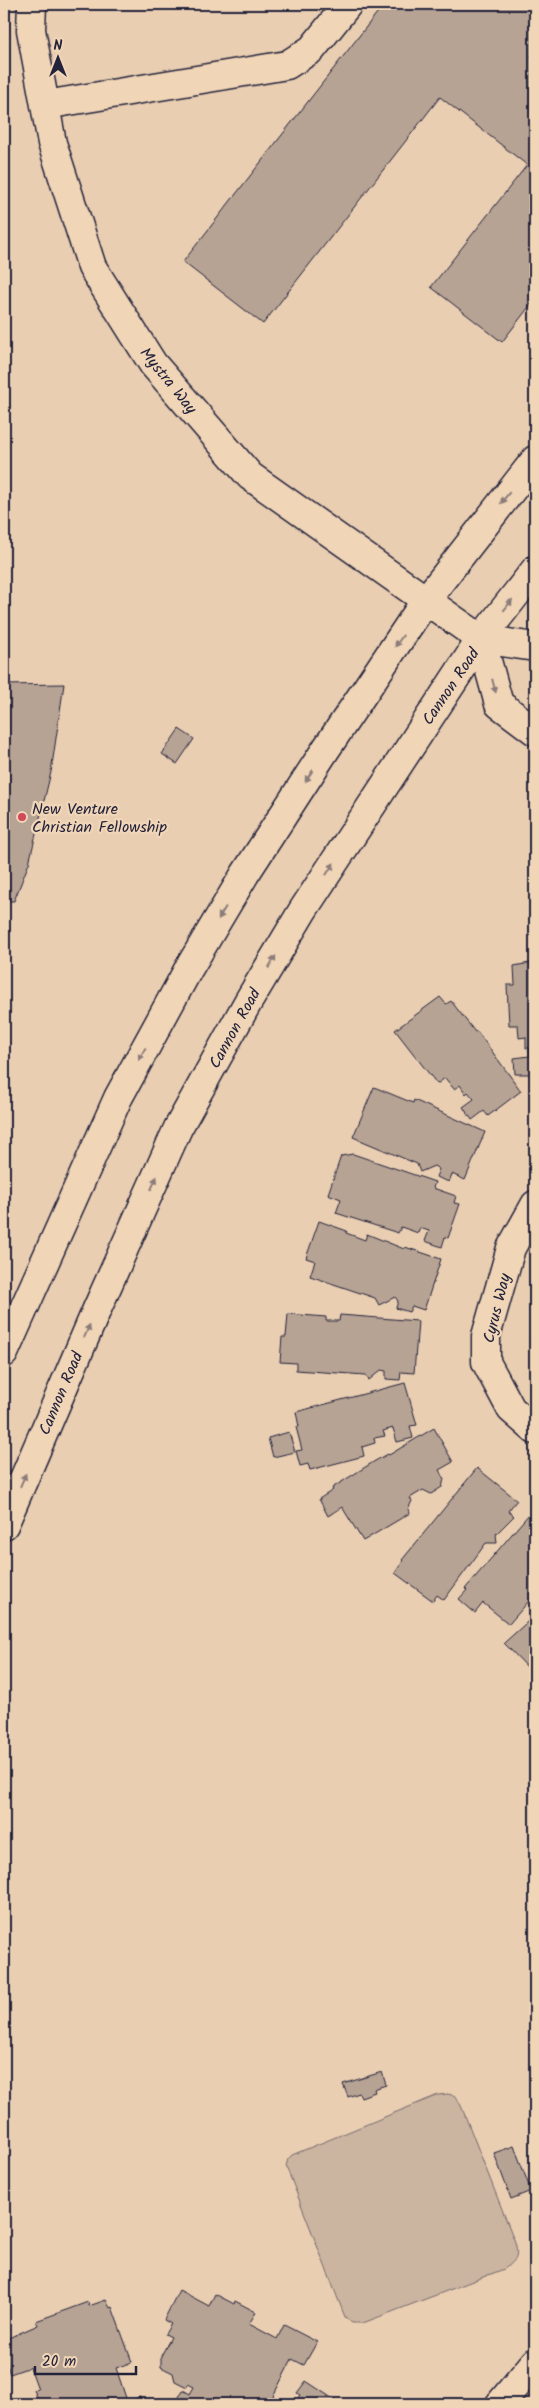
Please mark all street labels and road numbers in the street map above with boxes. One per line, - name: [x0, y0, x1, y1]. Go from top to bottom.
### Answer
- street label: Mystra Way: [133, 342, 203, 420]
- street label: Cannon Road: [416, 642, 487, 730]
- street label: Cannon Road: [203, 983, 268, 1073]
- street label: Cyrus Way: [477, 1270, 518, 1346]
- street label: Cannon Road: [33, 1347, 91, 1439]

